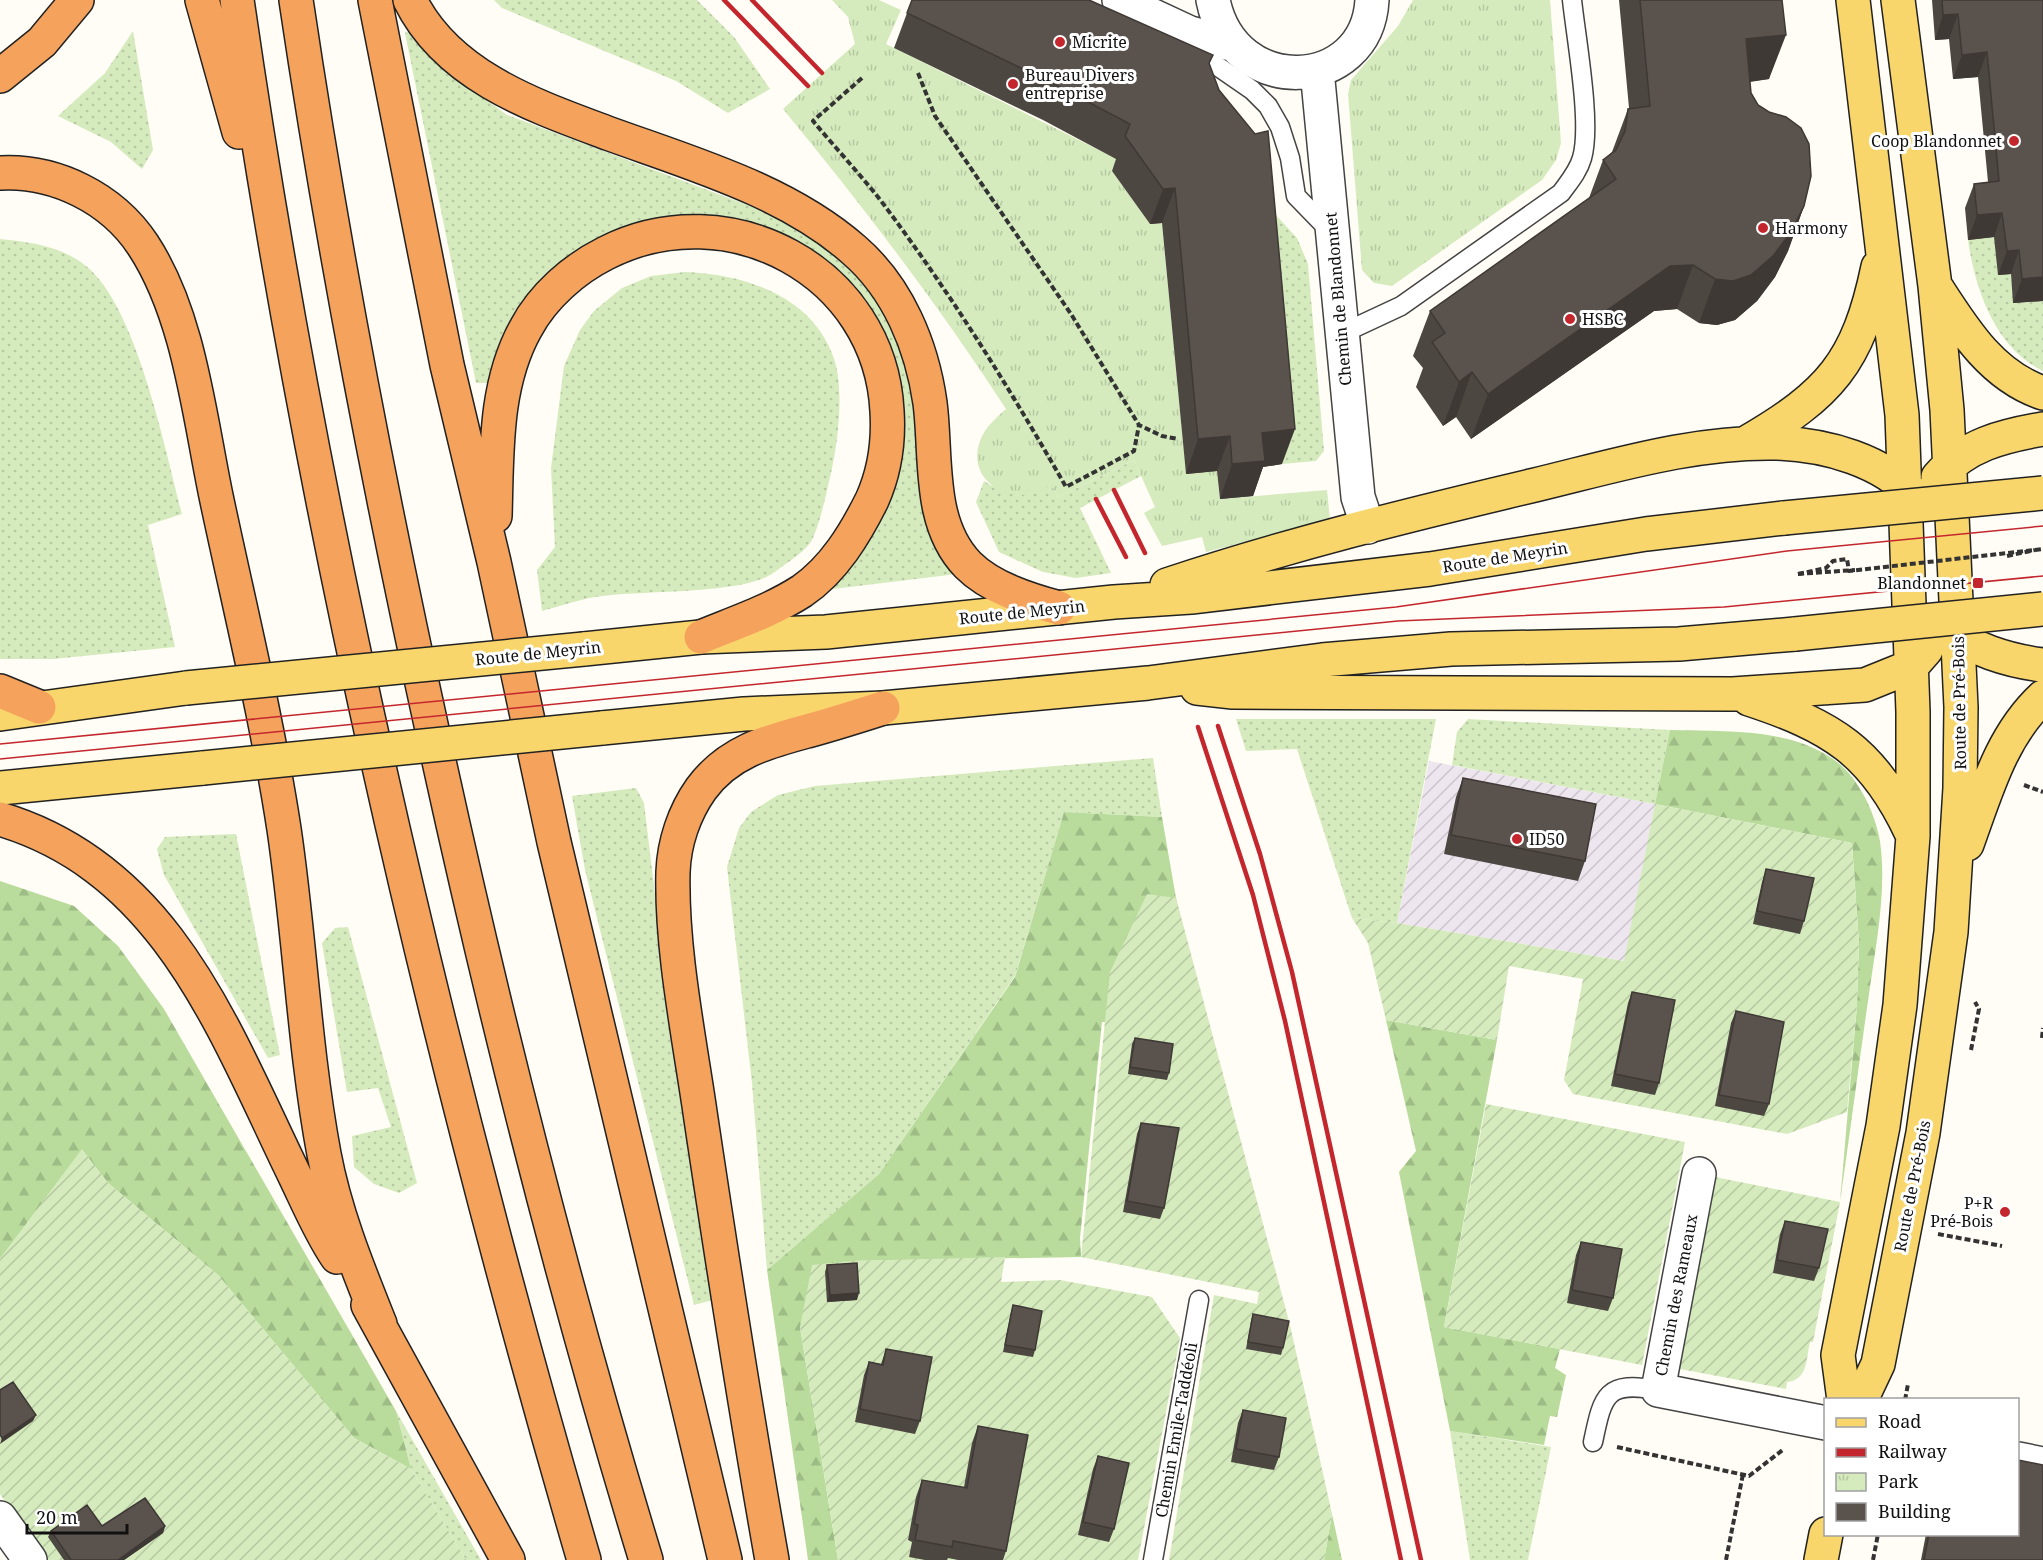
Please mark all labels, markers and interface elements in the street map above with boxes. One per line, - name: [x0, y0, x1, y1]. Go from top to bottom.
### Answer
- place label: Micrite: [1072, 31, 1127, 53]
- marker: Micrite: [1053, 35, 1067, 49]
- place label: Bureau Divers entreprise: [1025, 64, 1134, 104]
- marker: Bureau Divers entreprise: [1006, 77, 1020, 91]
- place label: Coop Blandonnet: [1871, 130, 2002, 152]
- marker: Coop Blandonnet: [2007, 134, 2021, 148]
- street label: Chemin de Blandonnet: [1319, 211, 1357, 387]
- place label: Harmony: [1775, 217, 1849, 239]
- marker: Harmony: [1756, 221, 1770, 235]
- place label: HSBC: [1582, 308, 1624, 330]
- marker: HSBC: [1563, 312, 1577, 326]
- street label: Route de Meyrin: [1441, 536, 1569, 578]
- place label: Blandonnet: [1877, 572, 1966, 594]
- marker: Blandonnet: [1971, 576, 1985, 590]
- street label: Route de Meyrin: [958, 594, 1086, 630]
- street label: Route de Meyrin: [474, 635, 602, 671]
- street label: Route de Pré-Bois: [1947, 636, 1971, 770]
- place label: ID50: [1529, 828, 1564, 850]
- marker: ID50: [1510, 832, 1524, 846]
- street label: Route de Pré-Bois: [1888, 1118, 1936, 1254]
- place label: P+R Pré-Bois: [1930, 1192, 1993, 1232]
- marker: P+R Pré-Bois: [1998, 1205, 2012, 1219]
- street label: Chemin des Rameaux: [1649, 1211, 1703, 1378]
- street label: Chemin Emile-Taddéoli: [1150, 1341, 1202, 1519]
- legend: [1824, 1398, 2019, 1536]
- text: Road: [1878, 1409, 1921, 1433]
- text: Railway: [1878, 1439, 1948, 1463]
- text: Park: [1878, 1469, 1918, 1493]
- scale bar: [27, 1497, 128, 1535]
- text: Building: [1878, 1499, 1951, 1523]
- text: 20 m: [36, 1505, 78, 1529]

